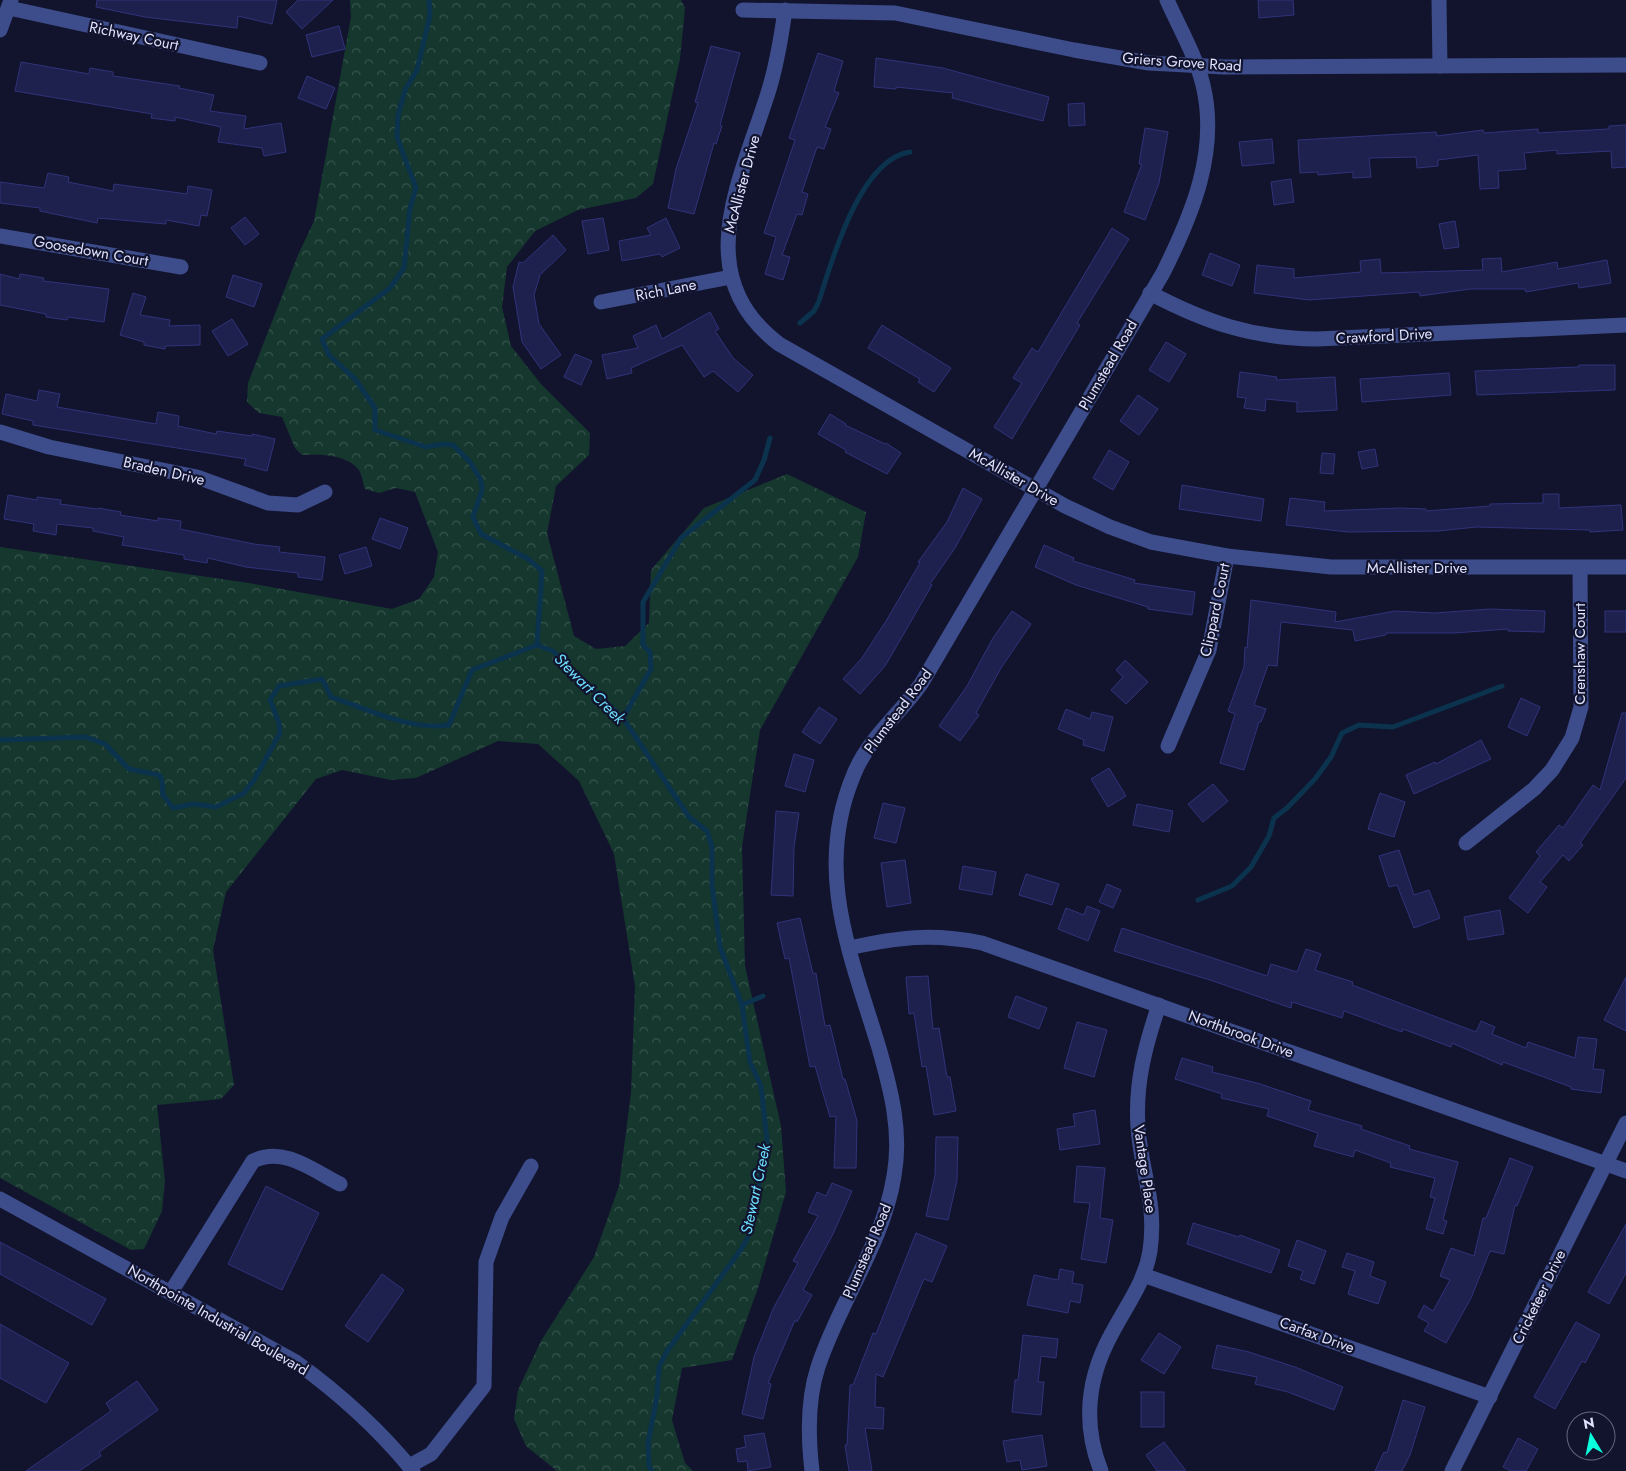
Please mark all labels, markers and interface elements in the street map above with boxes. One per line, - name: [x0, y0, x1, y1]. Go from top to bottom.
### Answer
- street label: Richway Court: [87, 16, 181, 56]
- street label: Griers Grove Road: [1122, 47, 1242, 77]
- street label: McAllister Drive: [718, 132, 766, 235]
- street label: Goosedown Court: [32, 230, 150, 272]
- street label: Rich Lane: [634, 273, 699, 307]
- street label: Plumstead Road: [1073, 316, 1143, 414]
- street label: Crawford Drive: [1335, 322, 1433, 350]
- street label: McAllister Drive: [965, 442, 1063, 512]
- street label: Braden Drive: [121, 451, 207, 491]
- street label: McAllister Drive: [1367, 557, 1467, 579]
- street label: Clippard Court: [1194, 561, 1236, 659]
- street label: Crenshaw Court: [1569, 603, 1591, 705]
- water label: Stewart Creek: [549, 648, 631, 730]
- street label: Plumstead Road: [859, 664, 937, 758]
- street label: Northbrook Drive: [1185, 1005, 1297, 1063]
- street label: Vantage Place: [1128, 1123, 1162, 1215]
- water label: Stewart Creek: [735, 1141, 777, 1236]
- street label: Plumstead Road: [837, 1200, 897, 1302]
- street label: Cricketeer Drive: [1507, 1246, 1572, 1348]
- street label: Northpointe Industrial Boulevard: [124, 1259, 312, 1381]
- street label: Carfax Drive: [1276, 1311, 1358, 1359]
- north arrow: [1566, 1411, 1616, 1461]
- text: N: [1582, 1412, 1596, 1434]

